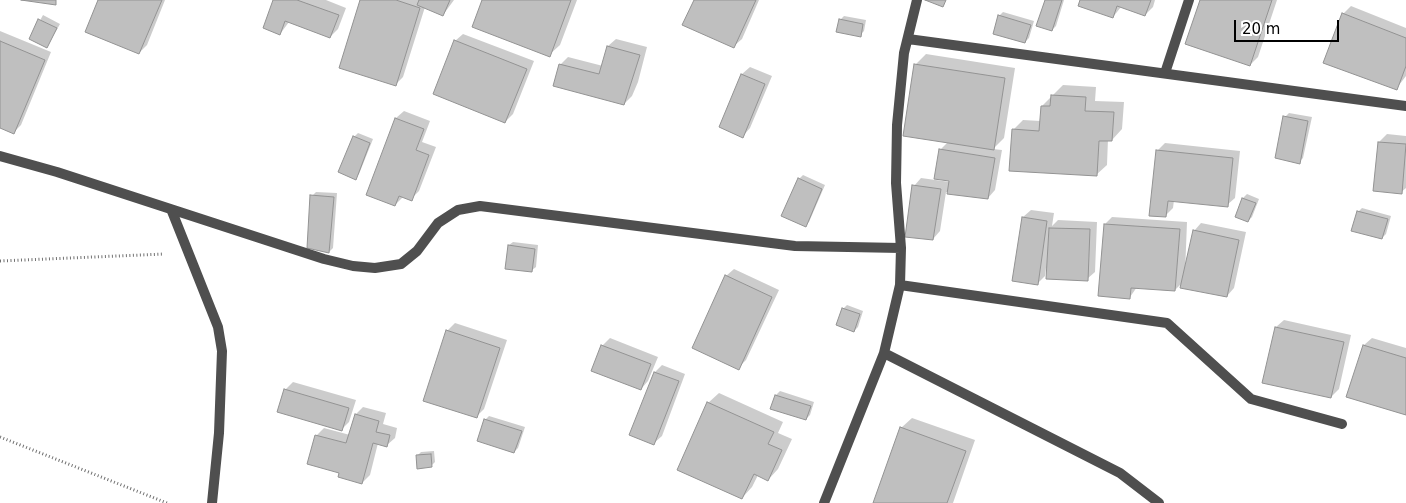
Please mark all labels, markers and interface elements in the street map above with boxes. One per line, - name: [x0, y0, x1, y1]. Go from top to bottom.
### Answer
- scale bar: [1236, 10, 1341, 42]
- text: 20 m: [1242, 20, 1280, 38]

